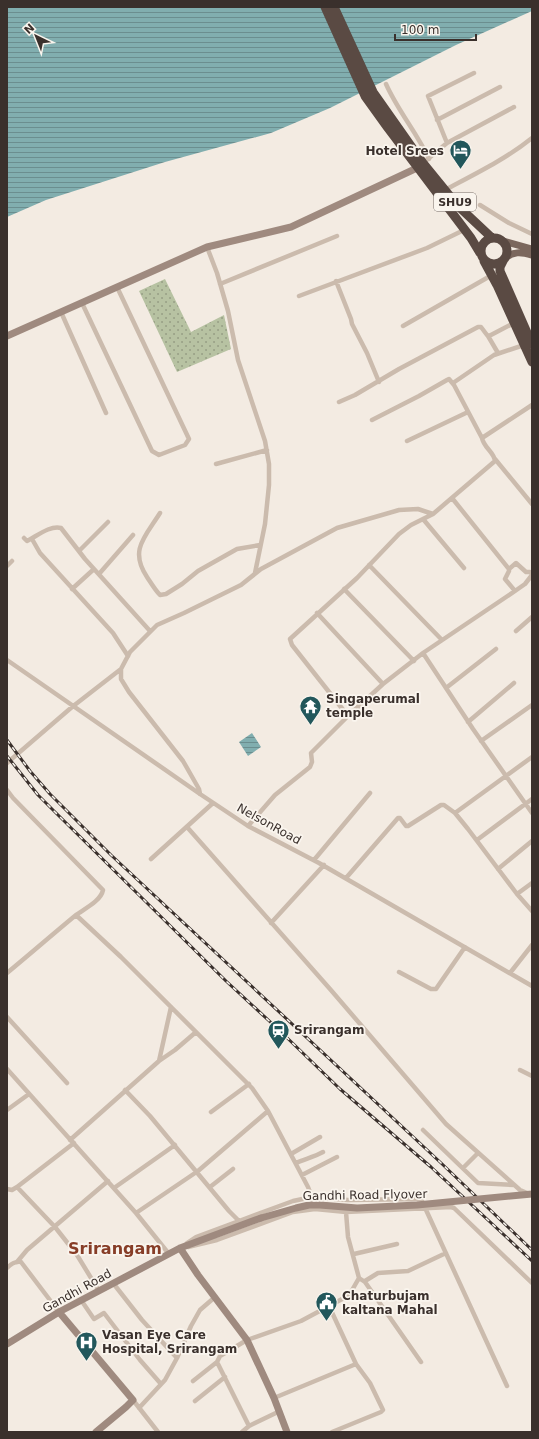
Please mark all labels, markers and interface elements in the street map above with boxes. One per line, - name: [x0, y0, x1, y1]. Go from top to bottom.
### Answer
- north arrow: [16, 16, 56, 56]
- scale bar: [395, 16, 476, 42]
- text: N: [22, 21, 37, 37]
- text: 100 m: [401, 23, 439, 37]
- hotel icon: Hotel Srees: [447, 138, 473, 171]
- place label: Hotel Srees: [366, 144, 444, 158]
- road number: SHU9: [434, 193, 476, 211]
- place label: Singaperumal temple: [326, 692, 420, 720]
- temple icon: Singaperumal temple: [297, 693, 323, 726]
- street label: NelsonRoad: [235, 801, 303, 847]
- station icon: Srirangam: [266, 1017, 292, 1050]
- place label: Srirangam: [294, 1023, 364, 1037]
- street label: Gandhi Road Flyover: [303, 1187, 428, 1203]
- district label: Srirangam: [68, 1239, 162, 1258]
- street label: Gandhi Road: [40, 1266, 114, 1316]
- place label: Chaturbujam kaltana Mahal: [342, 1289, 438, 1317]
- public building icon: Chaturbujam kaltana Mahal: [313, 1290, 339, 1323]
- place label: Vasan Eye Care Hospital, Srirangam: [102, 1328, 237, 1356]
- hospital icon: Vasan Eye Care Hospital, Srirangam: [73, 1329, 99, 1362]

